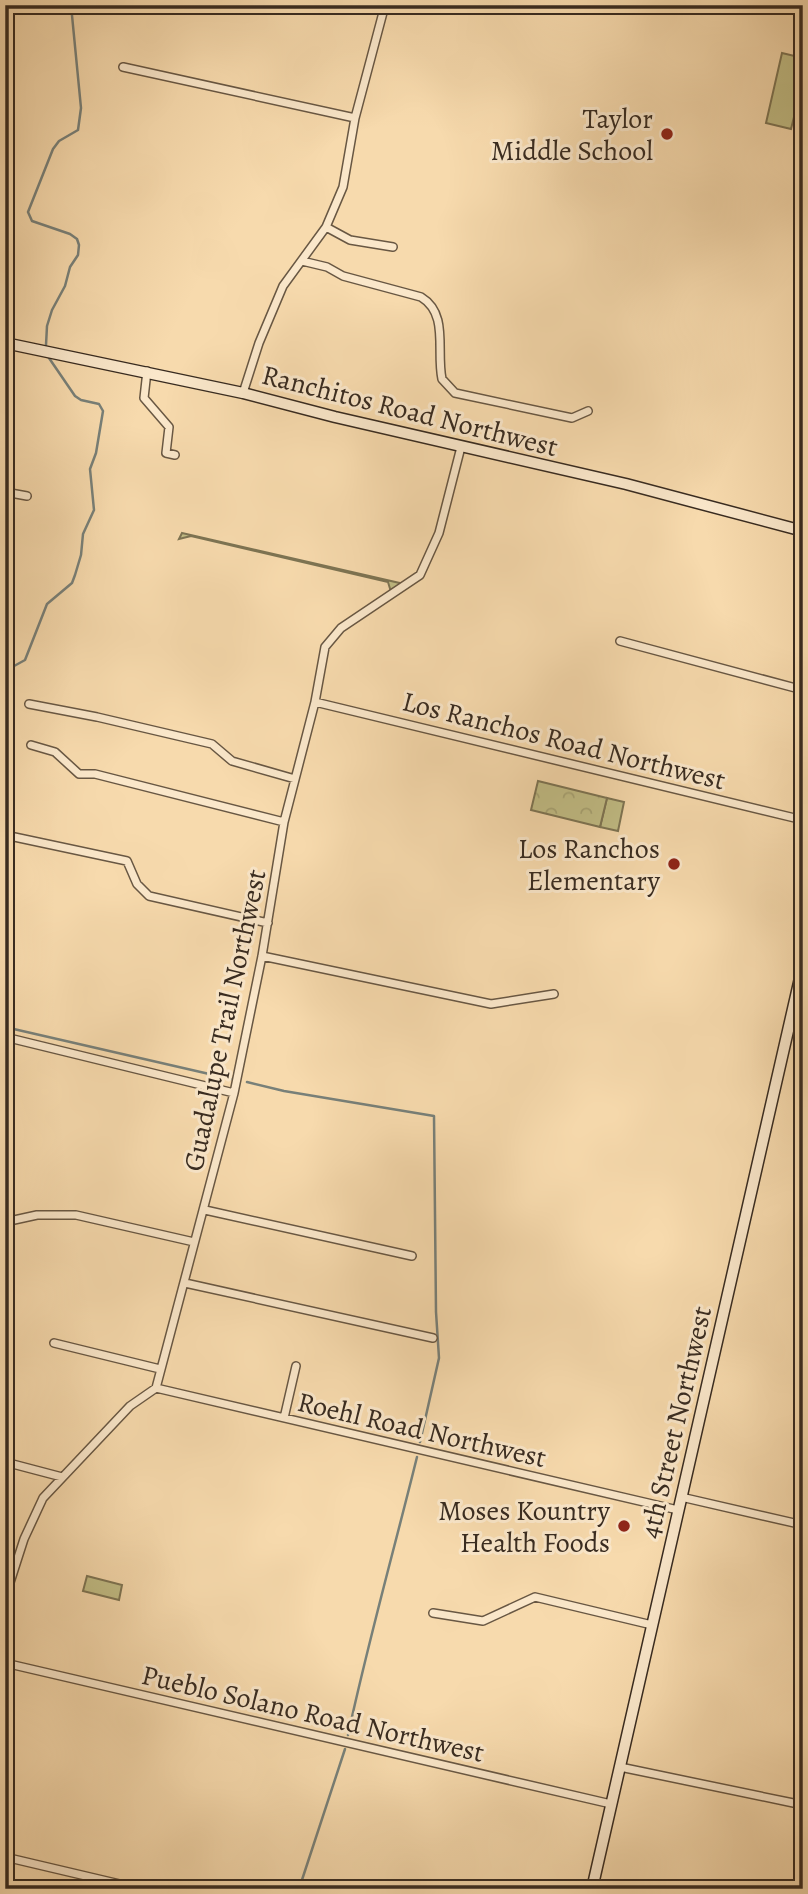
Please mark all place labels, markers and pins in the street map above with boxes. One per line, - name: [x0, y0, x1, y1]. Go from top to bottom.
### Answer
- place label: Taylor Middle School: [491, 100, 653, 170]
- marker: Taylor Middle School: [659, 126, 675, 142]
- place label: Los Ranchos Elementary: [518, 830, 661, 900]
- marker: Los Ranchos Elementary: [666, 856, 682, 872]
- place label: Moses Kountry Health Foods: [438, 1492, 610, 1562]
- marker: Moses Kountry Health Foods: [616, 1518, 632, 1534]

